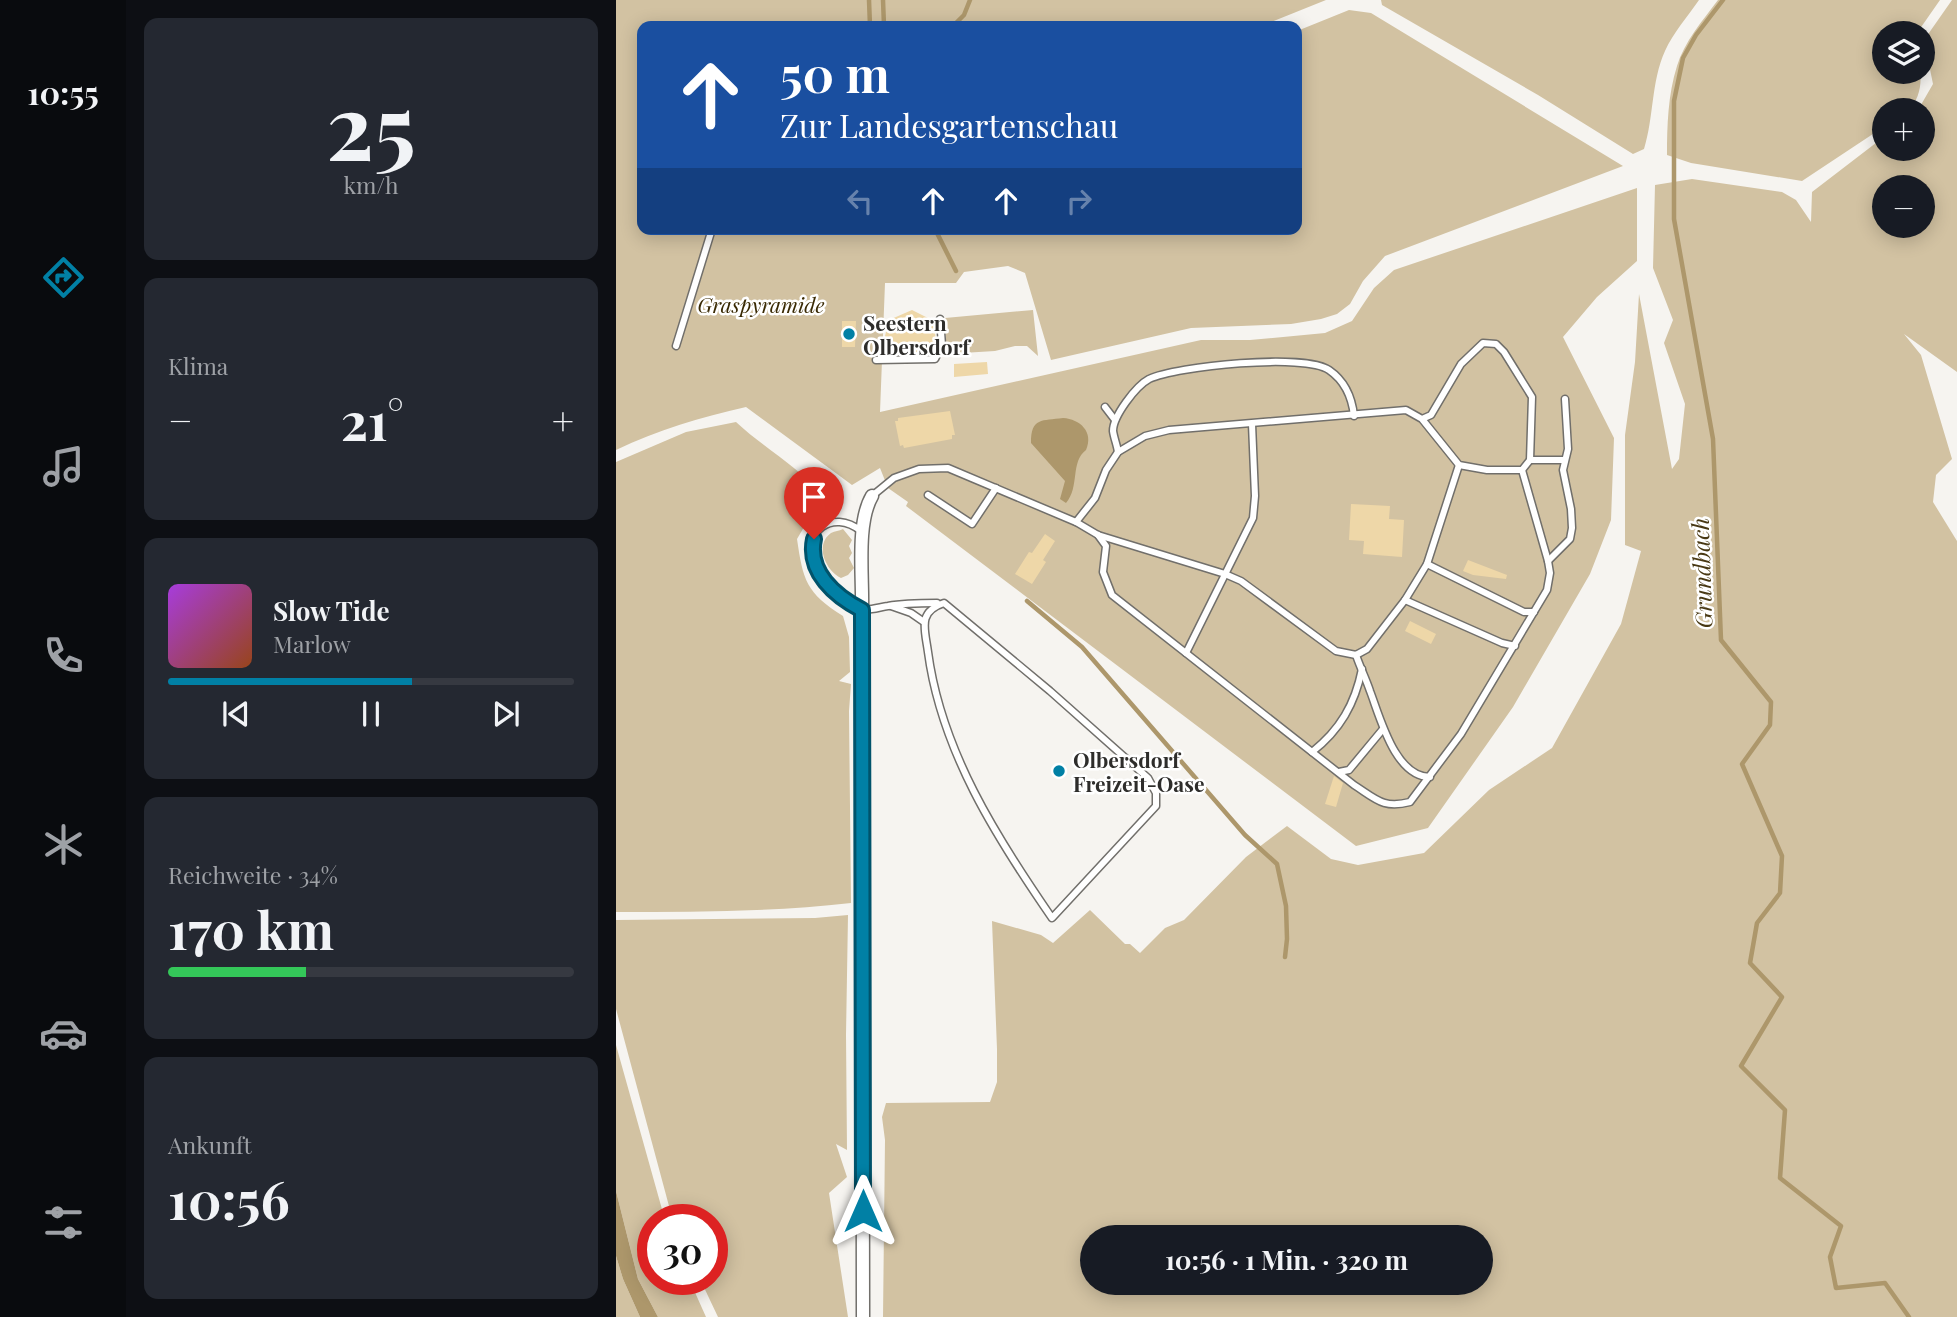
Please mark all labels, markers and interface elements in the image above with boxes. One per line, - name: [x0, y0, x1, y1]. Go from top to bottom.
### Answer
- map controls: [1872, 21, 1935, 238]
- button: layers: [1872, 21, 1935, 84]
- text: 50 m: [780, 40, 890, 105]
- icon: ahead: [665, 49, 756, 140]
- text: 25: [326, 63, 416, 184]
- text: 10:55: [27, 70, 99, 113]
- button: +: [1872, 98, 1935, 161]
- text: Zur Landesgartenschau: [780, 103, 1118, 146]
- text: km/h: [343, 169, 399, 200]
- button: −: [1872, 175, 1935, 238]
- icon: left: [841, 182, 879, 220]
- icon: ahead: [914, 182, 952, 220]
- icon: ahead: [987, 182, 1025, 220]
- icon: right: [1060, 182, 1098, 220]
- icon: directions: [39, 253, 88, 302]
- park label: Graspyramide: [697, 290, 825, 318]
- place label: Seestern Olbersdorf: [863, 308, 972, 360]
- marker: Seestern Olbersdorf: [841, 326, 857, 342]
- text: Klima: [168, 350, 228, 381]
- text: 21°: [341, 385, 404, 454]
- text: −: [168, 394, 193, 445]
- text: +: [552, 394, 574, 445]
- icon: music: [39, 442, 88, 491]
- pin: [784, 467, 844, 539]
- icon: arrive: [795, 478, 833, 516]
- water label: Grundbach: [1684, 517, 1718, 629]
- text: Slow Tide: [273, 593, 390, 628]
- text: Marlow: [273, 628, 351, 659]
- icon: phone: [39, 631, 88, 680]
- icon: previous: [217, 695, 255, 733]
- icon: pause: [352, 695, 390, 733]
- icon: next: [487, 695, 525, 733]
- place label: Olbersdorf Freizeit-Oase: [1073, 745, 1205, 797]
- marker: Olbersdorf Freizeit-Oase: [1051, 763, 1067, 779]
- icon: climate: [39, 820, 88, 869]
- text: Reichweite · 34%: [168, 859, 338, 890]
- text: 170 km: [168, 894, 334, 963]
- icon: car: [39, 1009, 88, 1058]
- text: Ankunft: [168, 1129, 252, 1160]
- text: 10:56: [168, 1164, 290, 1233]
- position arrow: [826, 1174, 900, 1248]
- icon: filters: [39, 1198, 88, 1247]
- speed limit sign: 30: [637, 1204, 728, 1295]
- text: 10:56 · 1 Min. · 320 m: [1165, 1242, 1408, 1277]

